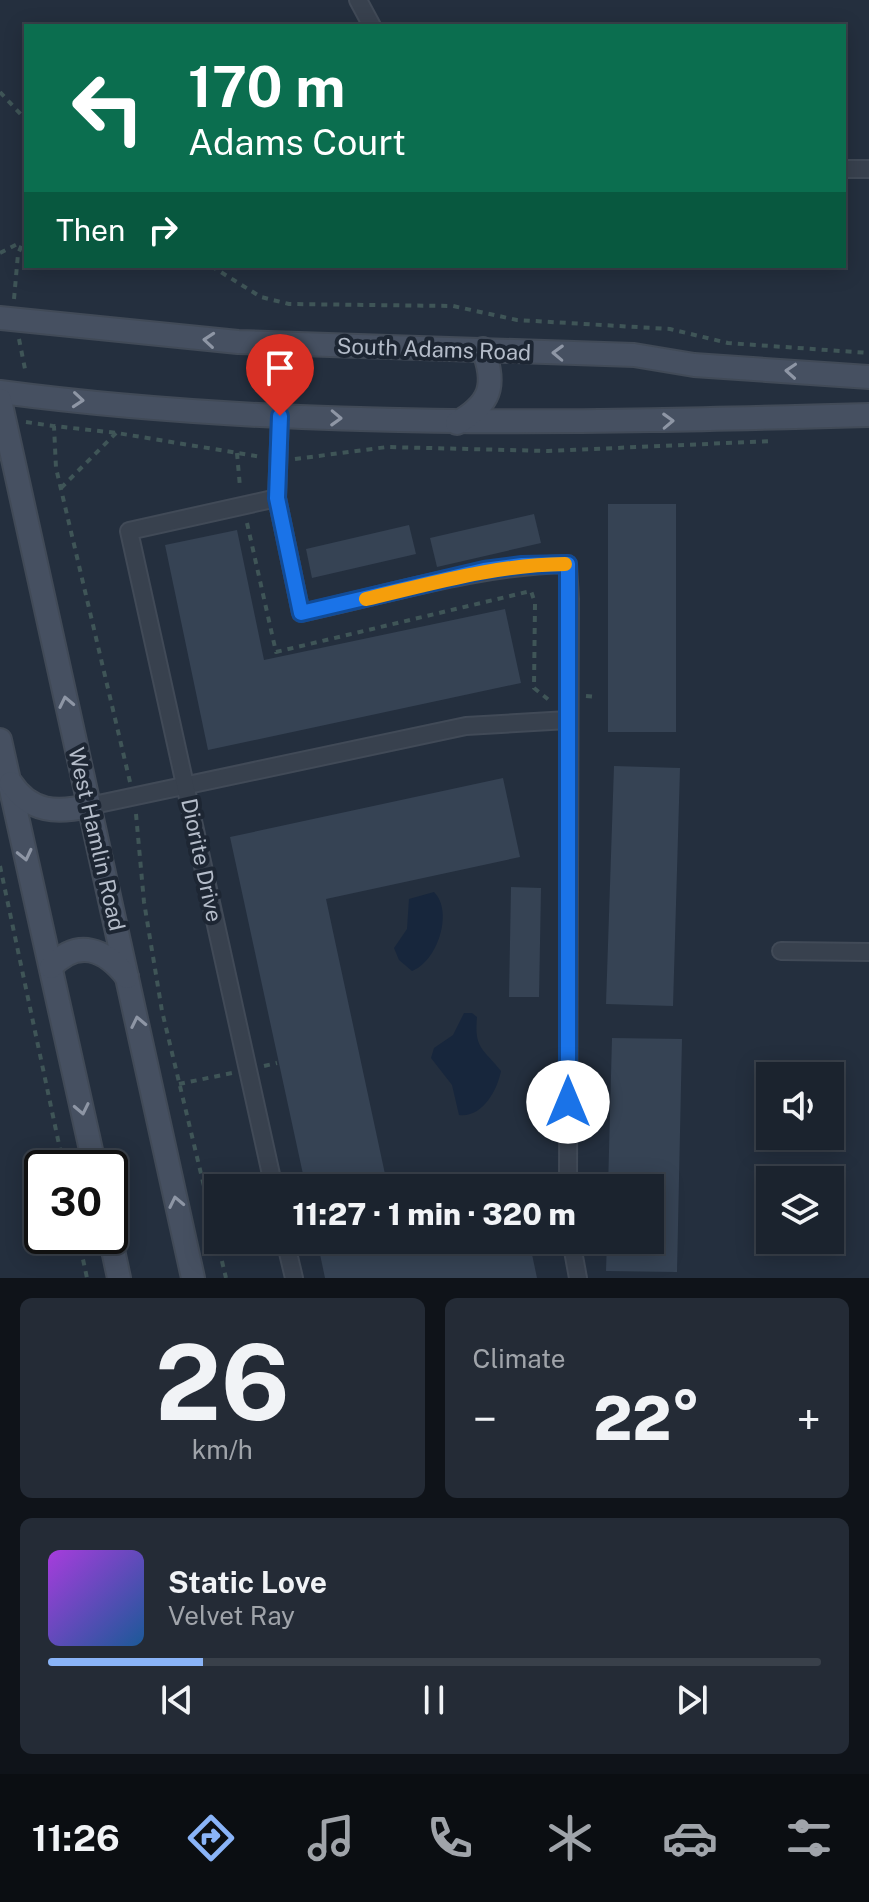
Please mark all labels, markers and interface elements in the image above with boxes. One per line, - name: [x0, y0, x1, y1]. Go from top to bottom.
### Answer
- text: 170 m: [188, 54, 345, 120]
- icon: left: [56, 56, 160, 160]
- text: Adams Court: [188, 121, 406, 163]
- icon: right: [141, 208, 185, 252]
- text: Then: [56, 212, 125, 248]
- one-way arrow: [202, 331, 215, 348]
- street label: South Adams Road: [336, 333, 532, 365]
- pin: [246, 334, 314, 416]
- one-way arrow: [551, 344, 564, 361]
- icon: arrive: [258, 346, 302, 390]
- one-way arrow: [784, 363, 797, 380]
- one-way arrow: [71, 392, 84, 409]
- one-way arrow: [330, 410, 343, 427]
- one-way arrow: [662, 412, 675, 429]
- one-way arrow: [58, 696, 75, 710]
- street label: West Hamlin Road: [63, 745, 131, 933]
- street label: Diorite Drive: [176, 796, 228, 924]
- one-way arrow: [16, 848, 33, 862]
- one-way arrow: [130, 1016, 147, 1029]
- position arrow: [526, 1060, 610, 1144]
- map controls: [756, 1062, 844, 1254]
- button: sound: [756, 1062, 844, 1150]
- one-way arrow: [73, 1102, 90, 1115]
- speed limit sign: 30: [24, 1150, 128, 1254]
- button: layers: [756, 1166, 844, 1254]
- one-way arrow: [168, 1195, 185, 1209]
- text: 11:27 · 1 min · 320 m: [292, 1196, 576, 1232]
- text: 26: [155, 1321, 290, 1443]
- text: Climate: [473, 1343, 566, 1374]
- text: 22°: [593, 1383, 700, 1454]
- text: −: [473, 1393, 497, 1445]
- text: +: [797, 1393, 821, 1445]
- text: km/h: [192, 1434, 253, 1465]
- text: Static Love: [168, 1564, 327, 1600]
- text: Velvet Ray: [168, 1600, 295, 1631]
- icon: previous: [155, 1678, 199, 1722]
- icon: pause: [412, 1678, 456, 1722]
- icon: next: [670, 1678, 714, 1722]
- icon: directions: [183, 1810, 239, 1866]
- icon: music: [303, 1810, 359, 1866]
- icon: phone: [422, 1810, 478, 1866]
- icon: climate: [542, 1810, 598, 1866]
- icon: car: [662, 1810, 718, 1866]
- icon: filters: [781, 1810, 837, 1866]
- text: 11:26: [32, 1817, 120, 1859]

